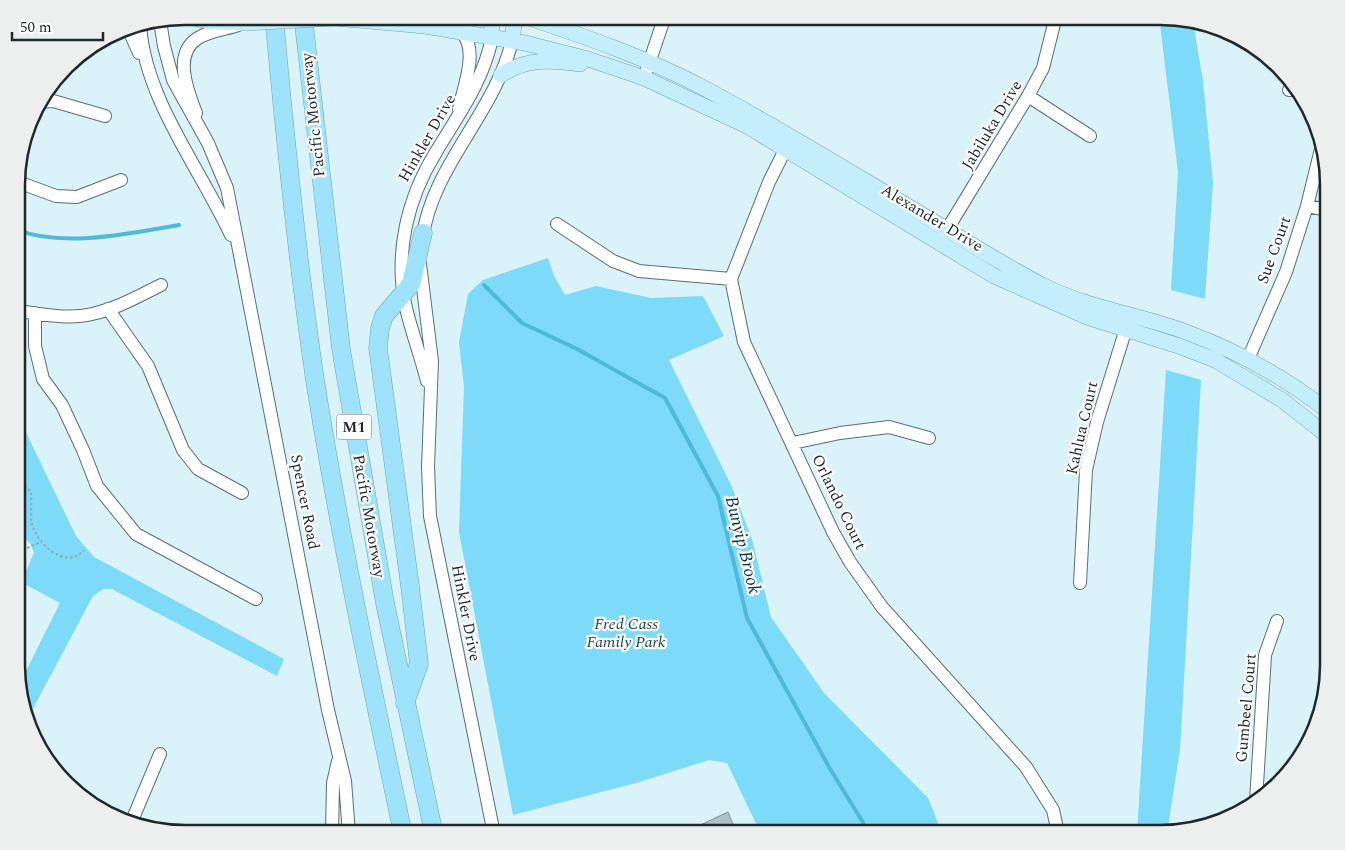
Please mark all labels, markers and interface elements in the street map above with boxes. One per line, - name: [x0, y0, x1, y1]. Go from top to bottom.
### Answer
- scale bar: [12, 10, 104, 42]
- text: 50 m: [20, 16, 52, 39]
- street label: Pacific Motorway: [294, 50, 331, 178]
- street label: Jabiluka Drive: [956, 76, 1028, 174]
- street label: Hinkler Drive: [392, 90, 462, 186]
- street label: Alexander Drive: [876, 178, 988, 258]
- street label: Sue Court: [1251, 212, 1297, 287]
- street label: Kahlua Court: [1060, 379, 1104, 477]
- road number: M1: [336, 414, 372, 440]
- street label: Orlando Court: [805, 450, 873, 554]
- street label: Spencer Road: [284, 452, 326, 552]
- street label: Pacific Motorway: [346, 453, 392, 581]
- water label: Bunyip Brook: [718, 493, 768, 597]
- street label: Hinkler Drive: [445, 563, 487, 663]
- park label: Fred Cass Family Park: [586, 612, 666, 654]
- street label: Gumbeel Court: [1229, 652, 1263, 764]

